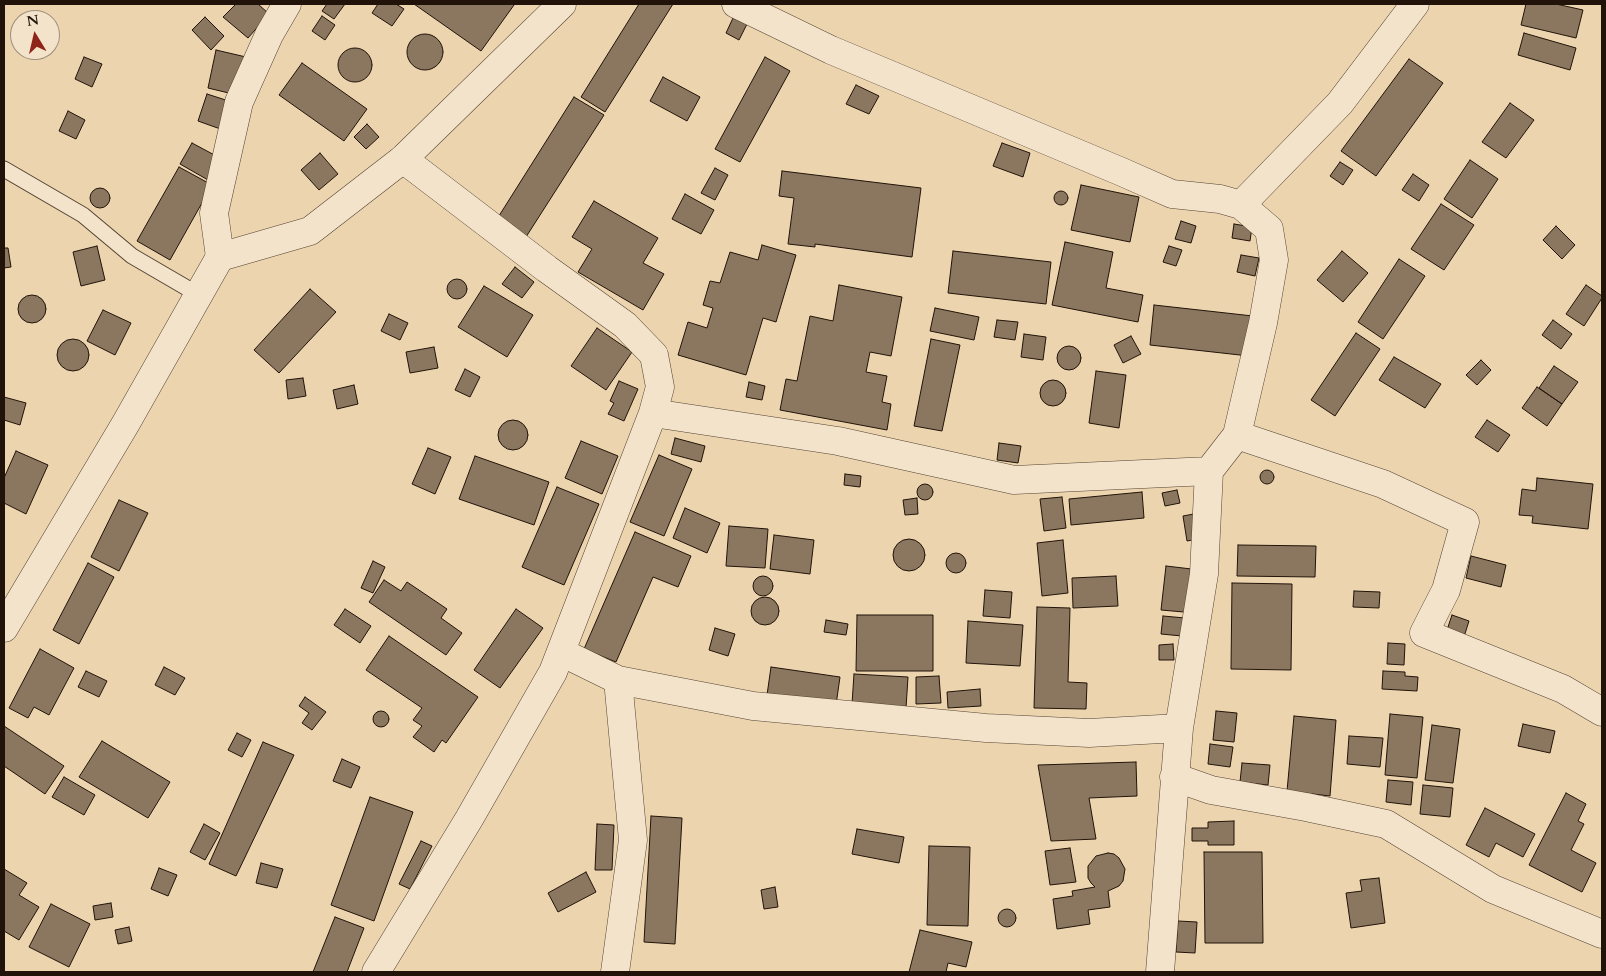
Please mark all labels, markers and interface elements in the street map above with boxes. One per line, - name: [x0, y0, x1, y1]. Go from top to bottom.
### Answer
- north arrow: [10, 10, 60, 60]
- text: N: [25, 10, 40, 31]

